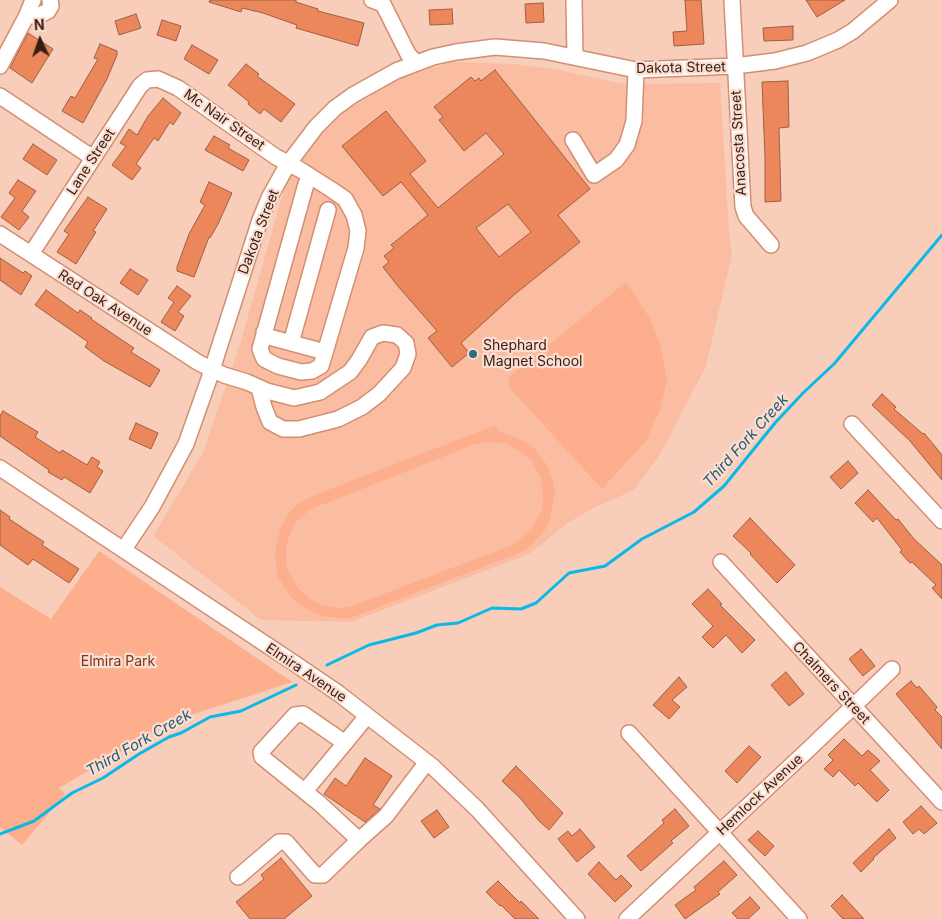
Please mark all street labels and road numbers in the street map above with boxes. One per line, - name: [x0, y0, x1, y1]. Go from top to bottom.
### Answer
- street label: Dakota Street: [636, 59, 726, 77]
- street label: Mc Nair Street: [180, 86, 268, 154]
- street label: Anacosta Street: [728, 90, 750, 196]
- street label: Lane Street: [63, 126, 119, 198]
- street label: Dakota Street: [235, 187, 283, 277]
- street label: Red Oak Avenue: [55, 266, 155, 340]
- street label: Chalmers Street: [789, 638, 873, 728]
- street label: Elmira Avenue: [262, 640, 350, 706]
- street label: Hemlock Avenue: [714, 751, 806, 839]

